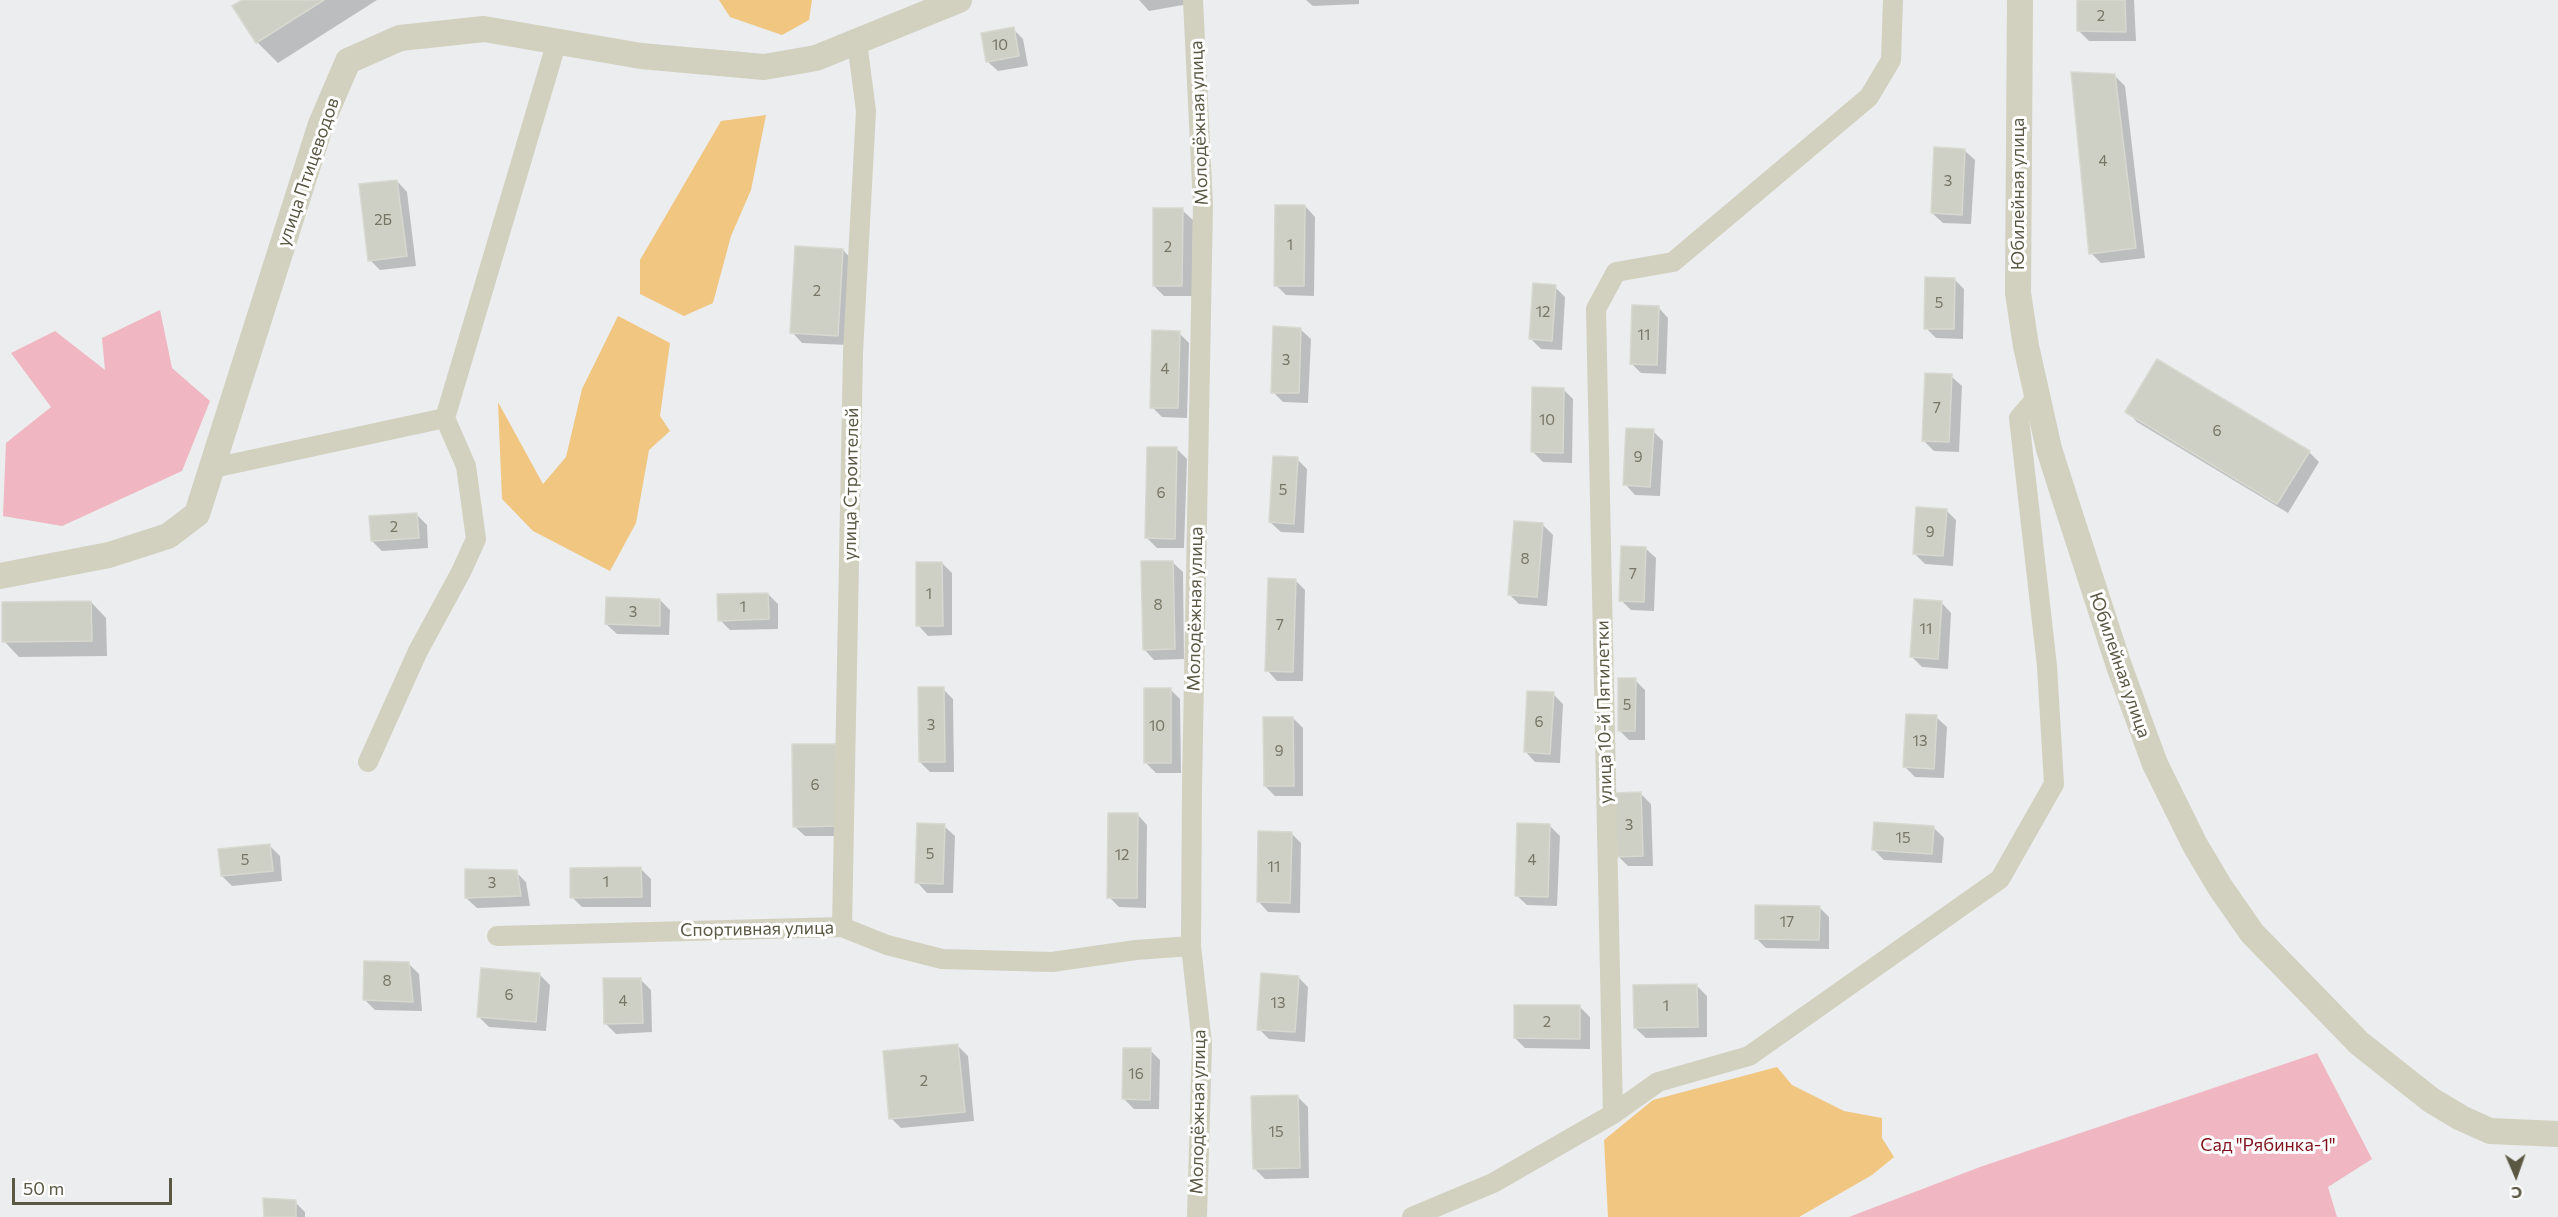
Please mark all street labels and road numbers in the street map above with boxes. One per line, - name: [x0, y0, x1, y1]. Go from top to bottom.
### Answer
- street label: Молодёжная улица: [1185, 40, 1213, 206]
- street label: улица Птицеводов: [272, 95, 344, 249]
- street label: Юбилейная улица: [2007, 118, 2029, 270]
- street label: улица Строителей: [839, 407, 863, 561]
- street label: Молодёжная улица: [1183, 526, 1207, 692]
- street label: Юбилейная улица: [2085, 589, 2155, 741]
- street label: улица 10-й Пятилетки: [1592, 620, 1616, 804]
- street label: Спортивная улица: [680, 917, 834, 941]
- street label: Молодёжная улица: [1186, 1029, 1210, 1195]

